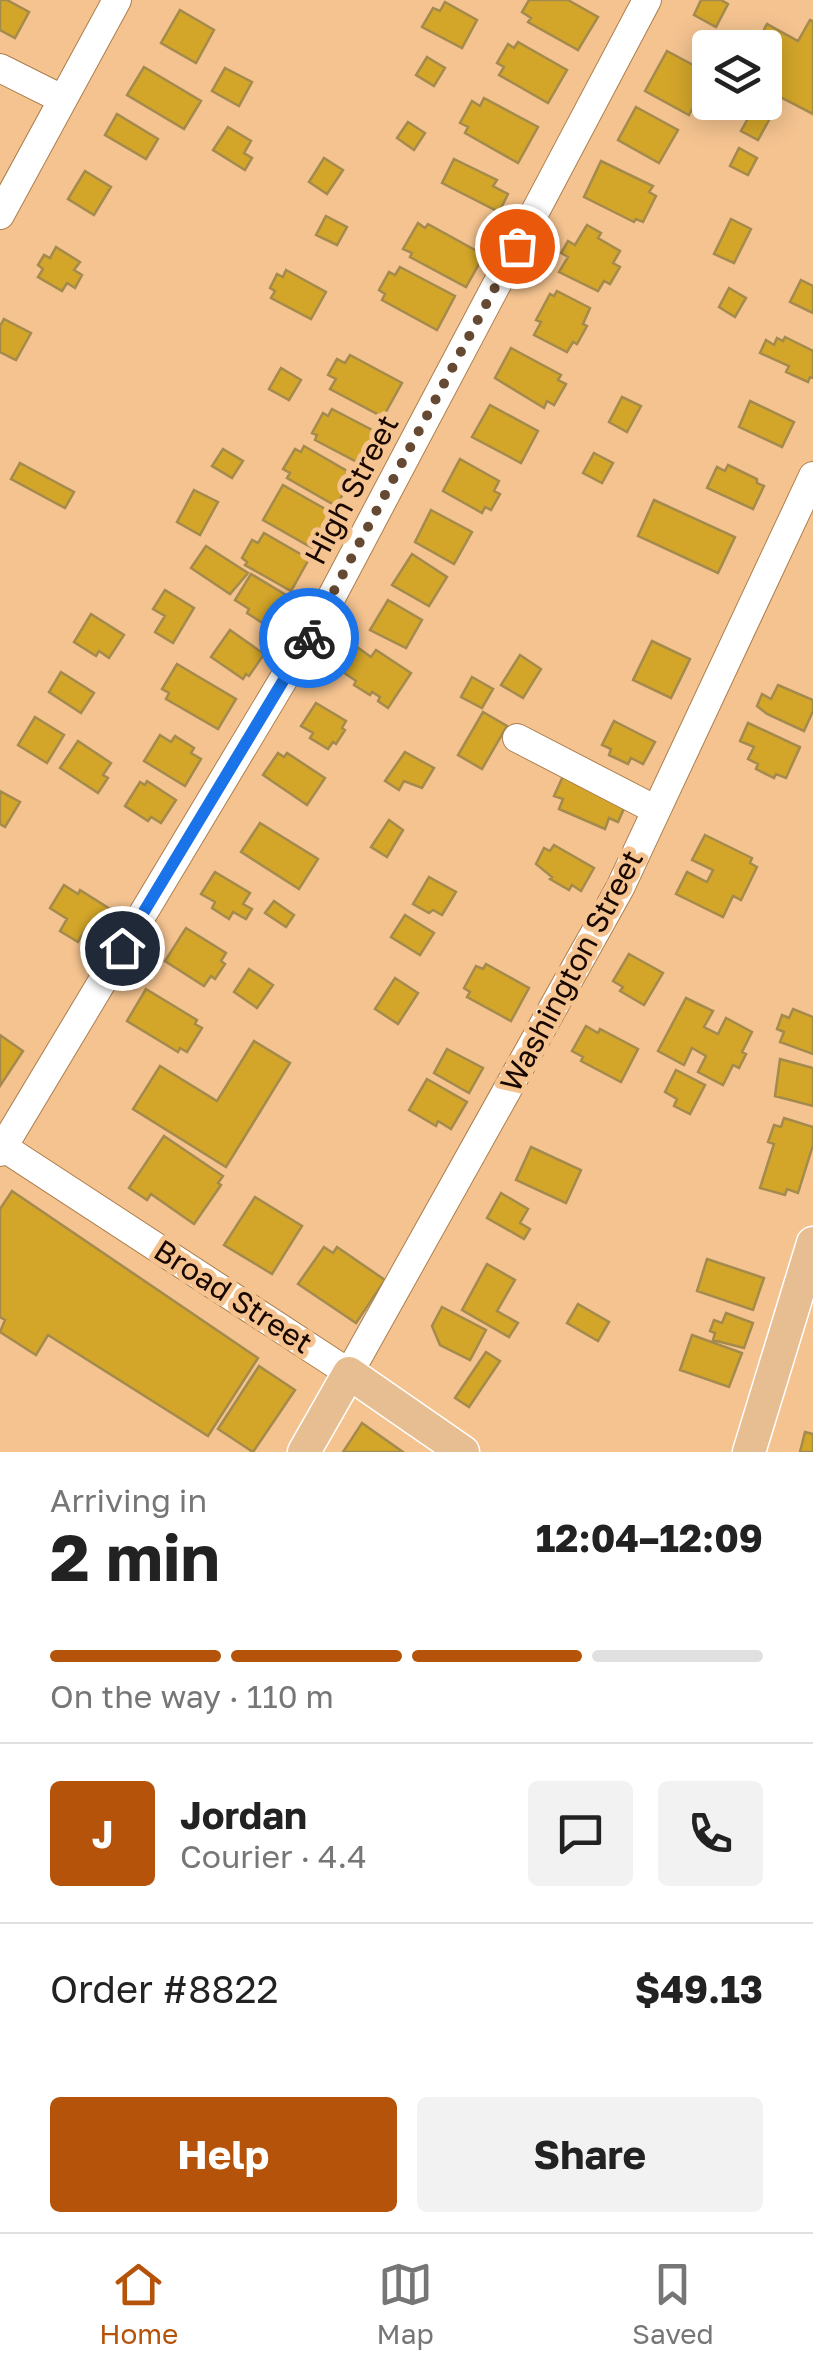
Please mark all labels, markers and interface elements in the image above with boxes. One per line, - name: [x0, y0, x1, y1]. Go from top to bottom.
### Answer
- map controls: [692, 30, 782, 120]
- button: layers: [692, 30, 782, 120]
- pin: [475, 204, 560, 289]
- icon: bag: [490, 219, 545, 274]
- street label: High Street: [297, 409, 406, 570]
- courier: [259, 588, 359, 688]
- icon: bike: [282, 611, 337, 666]
- street label: Washington Street: [492, 844, 650, 1098]
- pin: [80, 906, 165, 991]
- icon: home: [95, 921, 150, 976]
- street label: Broad Street: [148, 1232, 319, 1361]
- text: Arriving in: [50, 1481, 207, 1519]
- text: 12:04–12:09: [536, 1515, 763, 1560]
- text: 2 min: [50, 1517, 220, 1595]
- text: On the way · 110 m: [50, 1677, 334, 1715]
- button: chat: [528, 1781, 633, 1886]
- button: phone: [658, 1781, 763, 1886]
- text: Jordan: [180, 1792, 307, 1837]
- text: J: [92, 1811, 113, 1856]
- text: Courier · 4.4: [180, 1837, 367, 1875]
- text: Order #8822: [50, 1966, 279, 2011]
- text: $49.13: [635, 1966, 763, 2011]
- button: Help: [50, 2097, 397, 2212]
- button: Share: [417, 2097, 763, 2212]
- tab: Home: [99, 2257, 178, 2350]
- tab: Map: [377, 2257, 434, 2350]
- tab: Saved: [632, 2257, 714, 2350]

